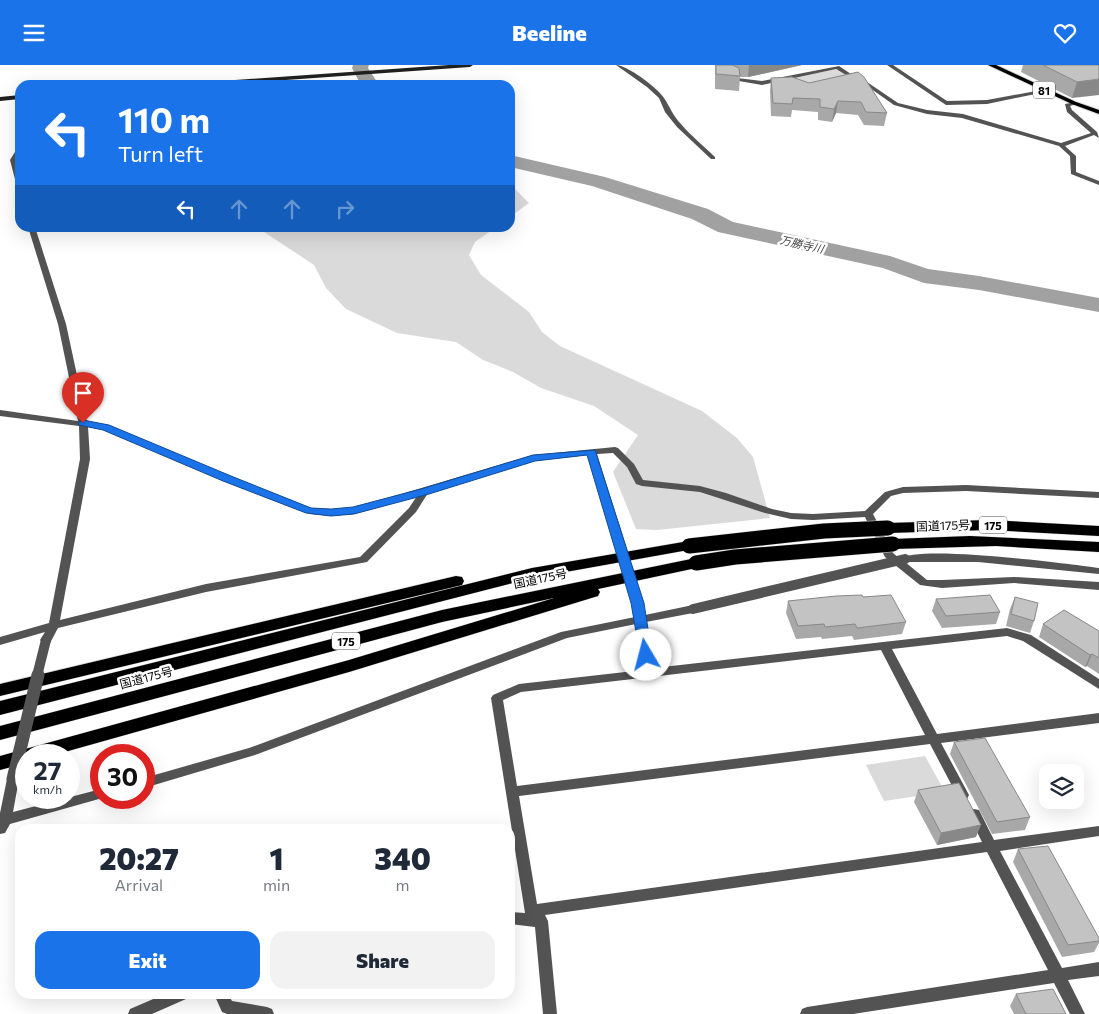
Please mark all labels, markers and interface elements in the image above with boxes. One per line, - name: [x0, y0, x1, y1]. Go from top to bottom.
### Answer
- icon: menu: [20, 19, 48, 47]
- text: Beeline: [512, 19, 587, 46]
- icon: heart: [1051, 19, 1079, 47]
- road number: 81: [1033, 81, 1055, 99]
- text: 110 m: [118, 97, 210, 140]
- icon: left: [35, 100, 100, 165]
- text: Turn left: [118, 140, 203, 167]
- icon: left: [172, 195, 200, 223]
- icon: ahead: [225, 195, 253, 223]
- icon: ahead: [278, 195, 306, 223]
- icon: right: [331, 195, 359, 223]
- water label: 万勝寺川: [779, 233, 826, 256]
- pin: [62, 372, 104, 423]
- icon: arrive: [69, 379, 97, 407]
- street label: 国道175号: [916, 517, 970, 533]
- road number: 175: [979, 517, 1007, 533]
- street label: 国道175号: [512, 566, 568, 590]
- position arrow: [619, 628, 671, 680]
- road number: 175: [332, 633, 360, 649]
- street label: 国道175号: [118, 663, 174, 691]
- speed limit sign: 30: [90, 744, 155, 809]
- text: 27: [34, 755, 61, 785]
- map controls: [1039, 764, 1084, 809]
- button: layers: [1039, 764, 1084, 809]
- text: km/h: [33, 782, 62, 796]
- text: 20:27: [99, 839, 179, 876]
- text: 1: [270, 839, 284, 876]
- text: 340: [374, 839, 431, 876]
- text: Arrival: [115, 875, 163, 894]
- text: min: [263, 875, 290, 894]
- text: m: [396, 875, 410, 894]
- button: Exit: [35, 931, 260, 989]
- button: Share: [270, 931, 495, 989]

